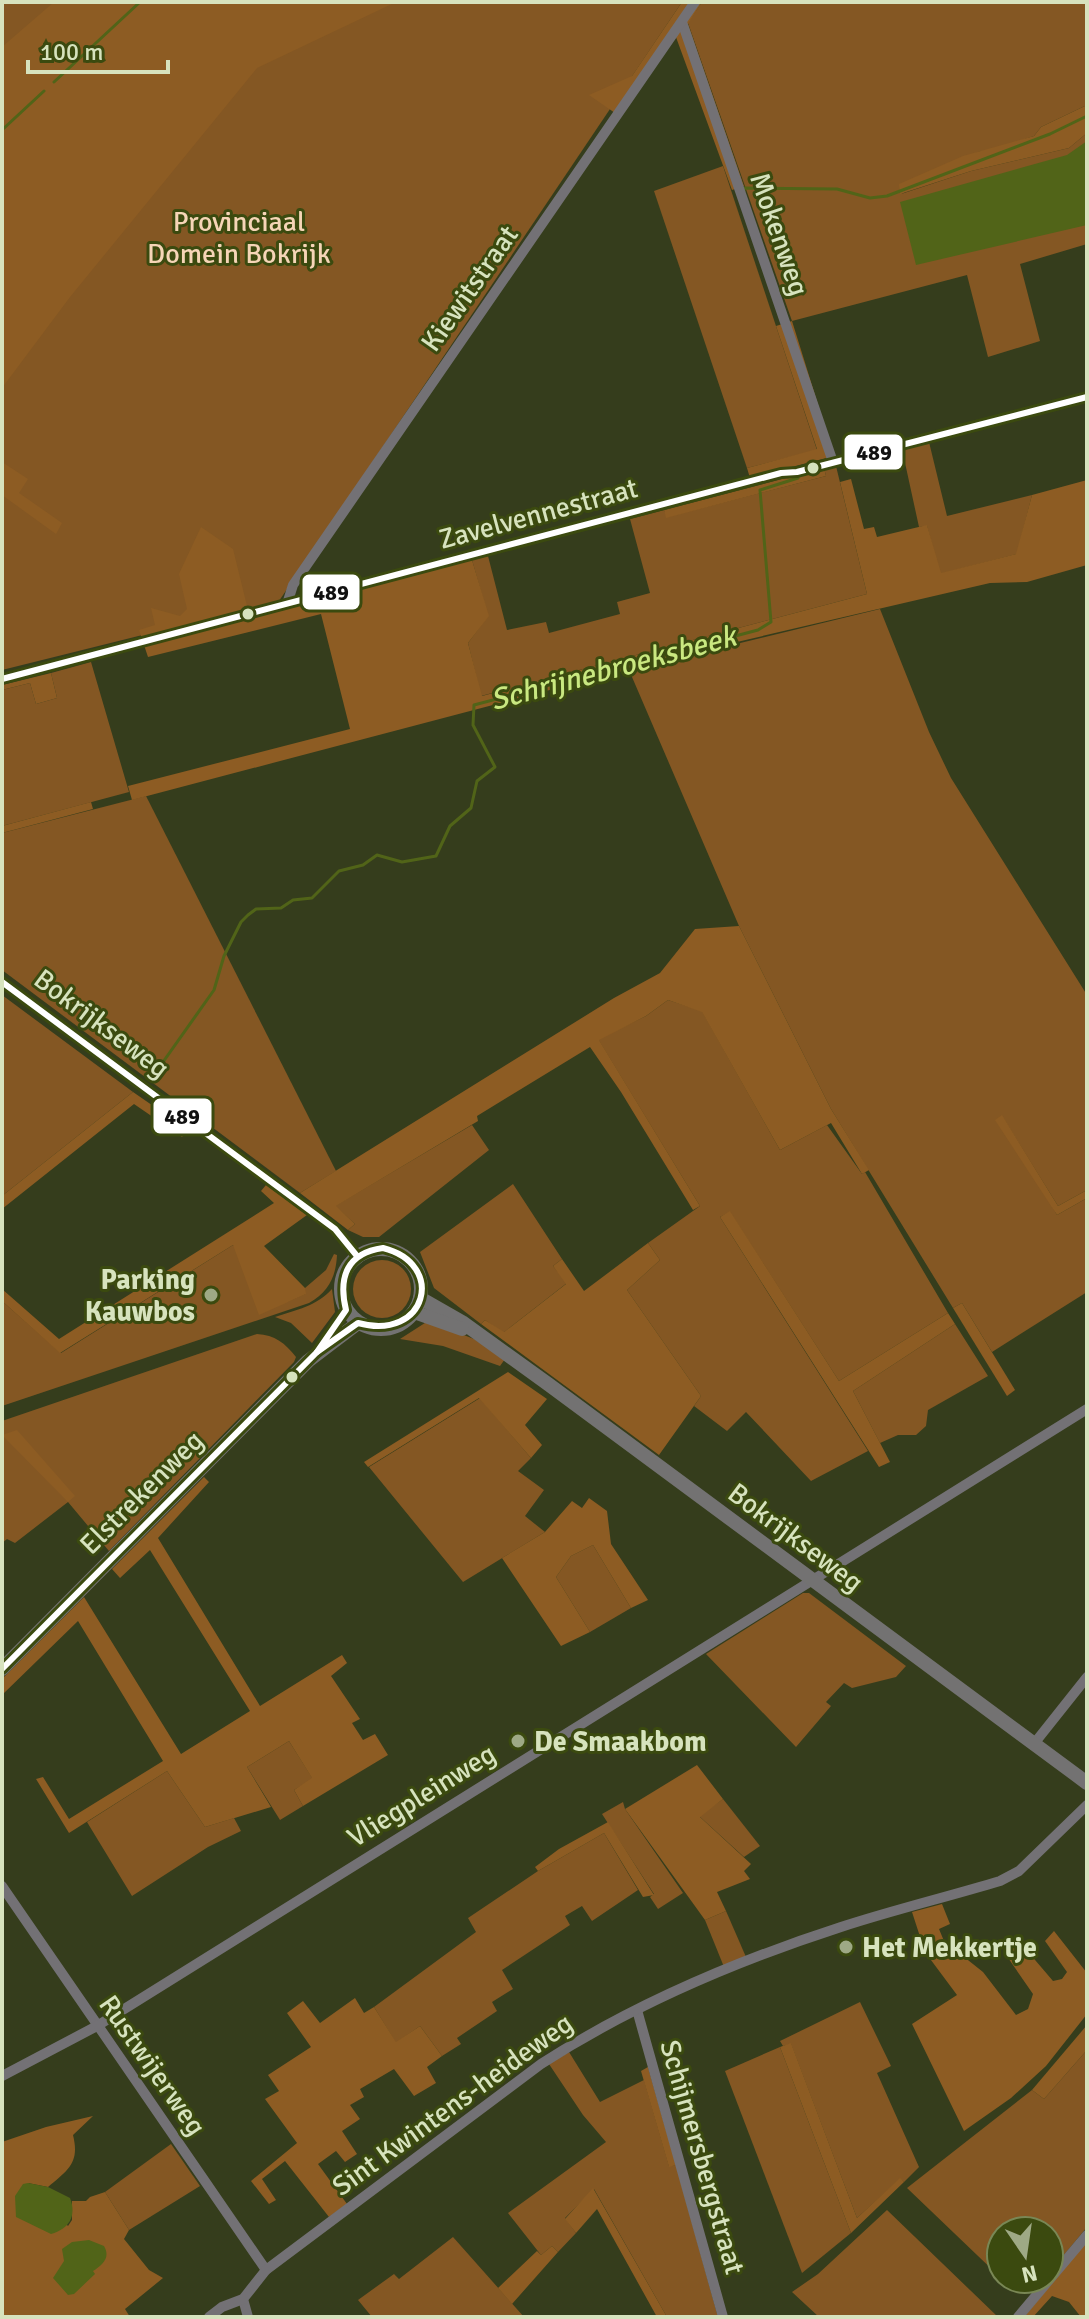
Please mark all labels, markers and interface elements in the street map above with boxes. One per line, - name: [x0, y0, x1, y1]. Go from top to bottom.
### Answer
- scale bar: [28, 24, 168, 74]
- text: 100 m: [40, 37, 103, 67]
- street label: Mokenweg: [742, 168, 816, 300]
- park label: Provinciaal Domein Bokrijk: [147, 205, 331, 271]
- street label: Kiewitstraat: [414, 219, 526, 358]
- line badge: 489: [843, 433, 904, 471]
- text: 489: [856, 439, 892, 466]
- unlabelled marker: [805, 460, 821, 476]
- street label: Zavelvennestraat: [435, 471, 642, 557]
- line badge: 489: [301, 573, 361, 611]
- text: 489: [313, 579, 349, 606]
- unlabelled marker: [240, 606, 256, 622]
- water label: Schrijnebroeksbeek: [486, 617, 743, 719]
- street label: Bokrijkseweg: [27, 962, 176, 1086]
- line badge: 489: [152, 1097, 213, 1135]
- text: 489: [164, 1103, 200, 1130]
- place label: Parking Kauwbos: [85, 1263, 195, 1329]
- marker: Parking Kauwbos: [202, 1286, 220, 1304]
- unlabelled marker: [284, 1369, 300, 1385]
- street label: Elstrekenweg: [73, 1424, 211, 1562]
- street label: Bokrijkseweg: [721, 1476, 870, 1600]
- place label: De Smaakbom: [534, 1725, 707, 1759]
- marker: De Smaakbom: [509, 1732, 527, 1750]
- street label: Vliegpleinweg: [341, 1737, 502, 1855]
- place label: Het Mekkertje: [862, 1931, 1037, 1965]
- marker: Het Mekkertje: [837, 1938, 855, 1956]
- street label: Rustwijerweg: [91, 1989, 213, 2142]
- street label: Sint Kwintens-heideweg: [326, 2006, 579, 2203]
- street label: Schijmersbergstraat: [652, 2036, 752, 2278]
- north arrow: [985, 2215, 1065, 2295]
- text: N: [1019, 2259, 1040, 2289]

